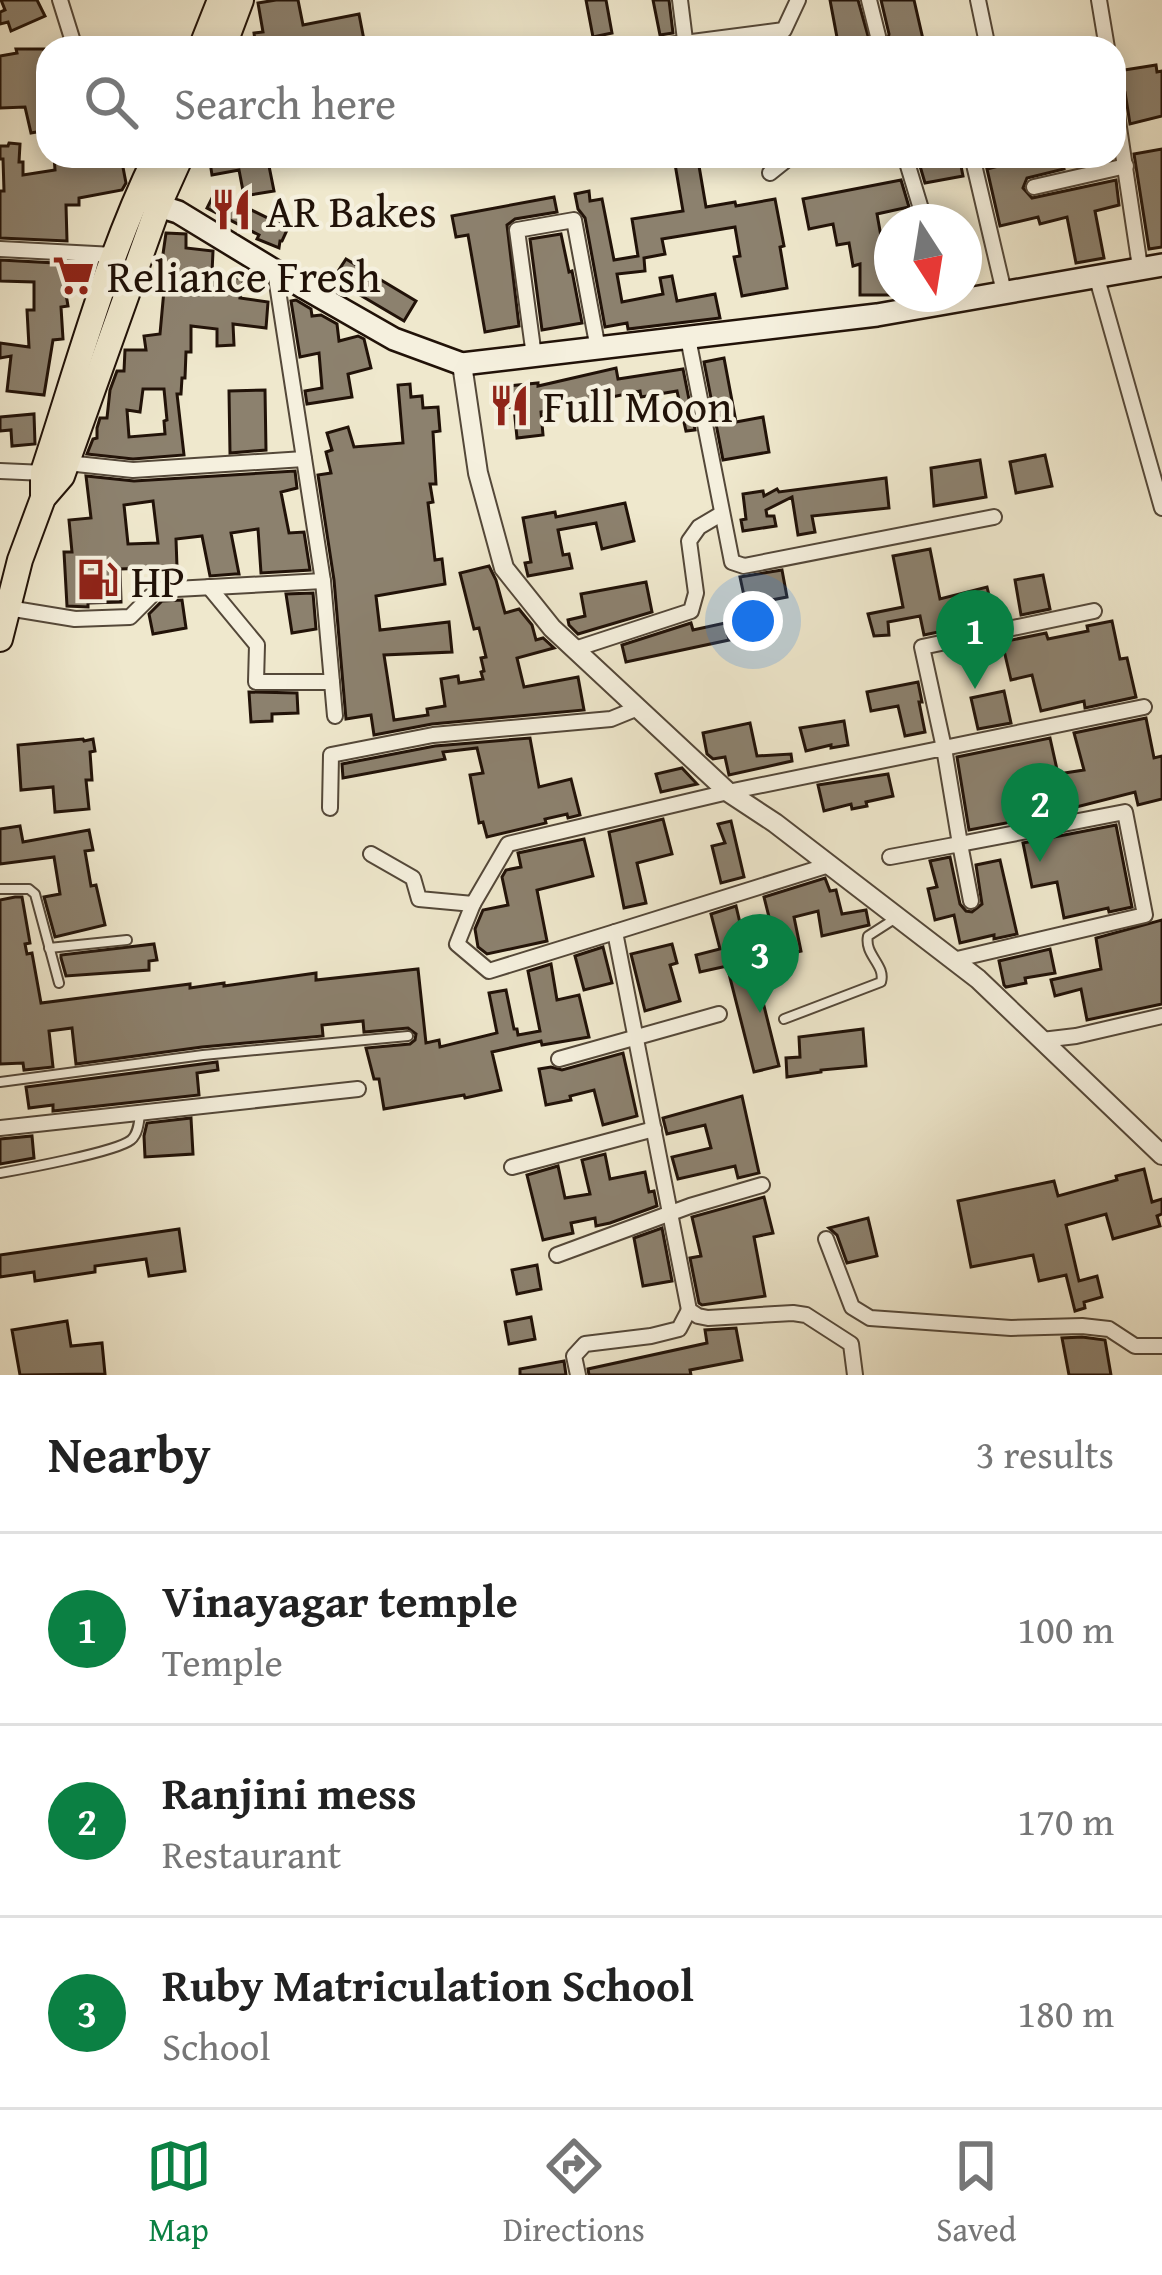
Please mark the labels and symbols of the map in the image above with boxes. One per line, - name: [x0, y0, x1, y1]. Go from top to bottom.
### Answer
- place label: AR Bakes: [266, 178, 437, 243]
- restaurant icon: AR Bakes: [209, 187, 255, 233]
- north arrow: [874, 204, 982, 312]
- place label: Reliance Fresh: [107, 243, 381, 308]
- supermarket icon: Reliance Fresh: [50, 252, 96, 298]
- place label: Full Moon: [543, 373, 733, 438]
- restaurant icon: Full Moon: [486, 382, 532, 428]
- place label: HP: [131, 548, 185, 613]
- fuel station icon: HP: [74, 557, 120, 603]
- pin: 1: [936, 590, 1014, 689]
- your location: [723, 591, 783, 651]
- pin: 2: [1001, 763, 1079, 862]
- pin: 3: [721, 914, 799, 1013]

